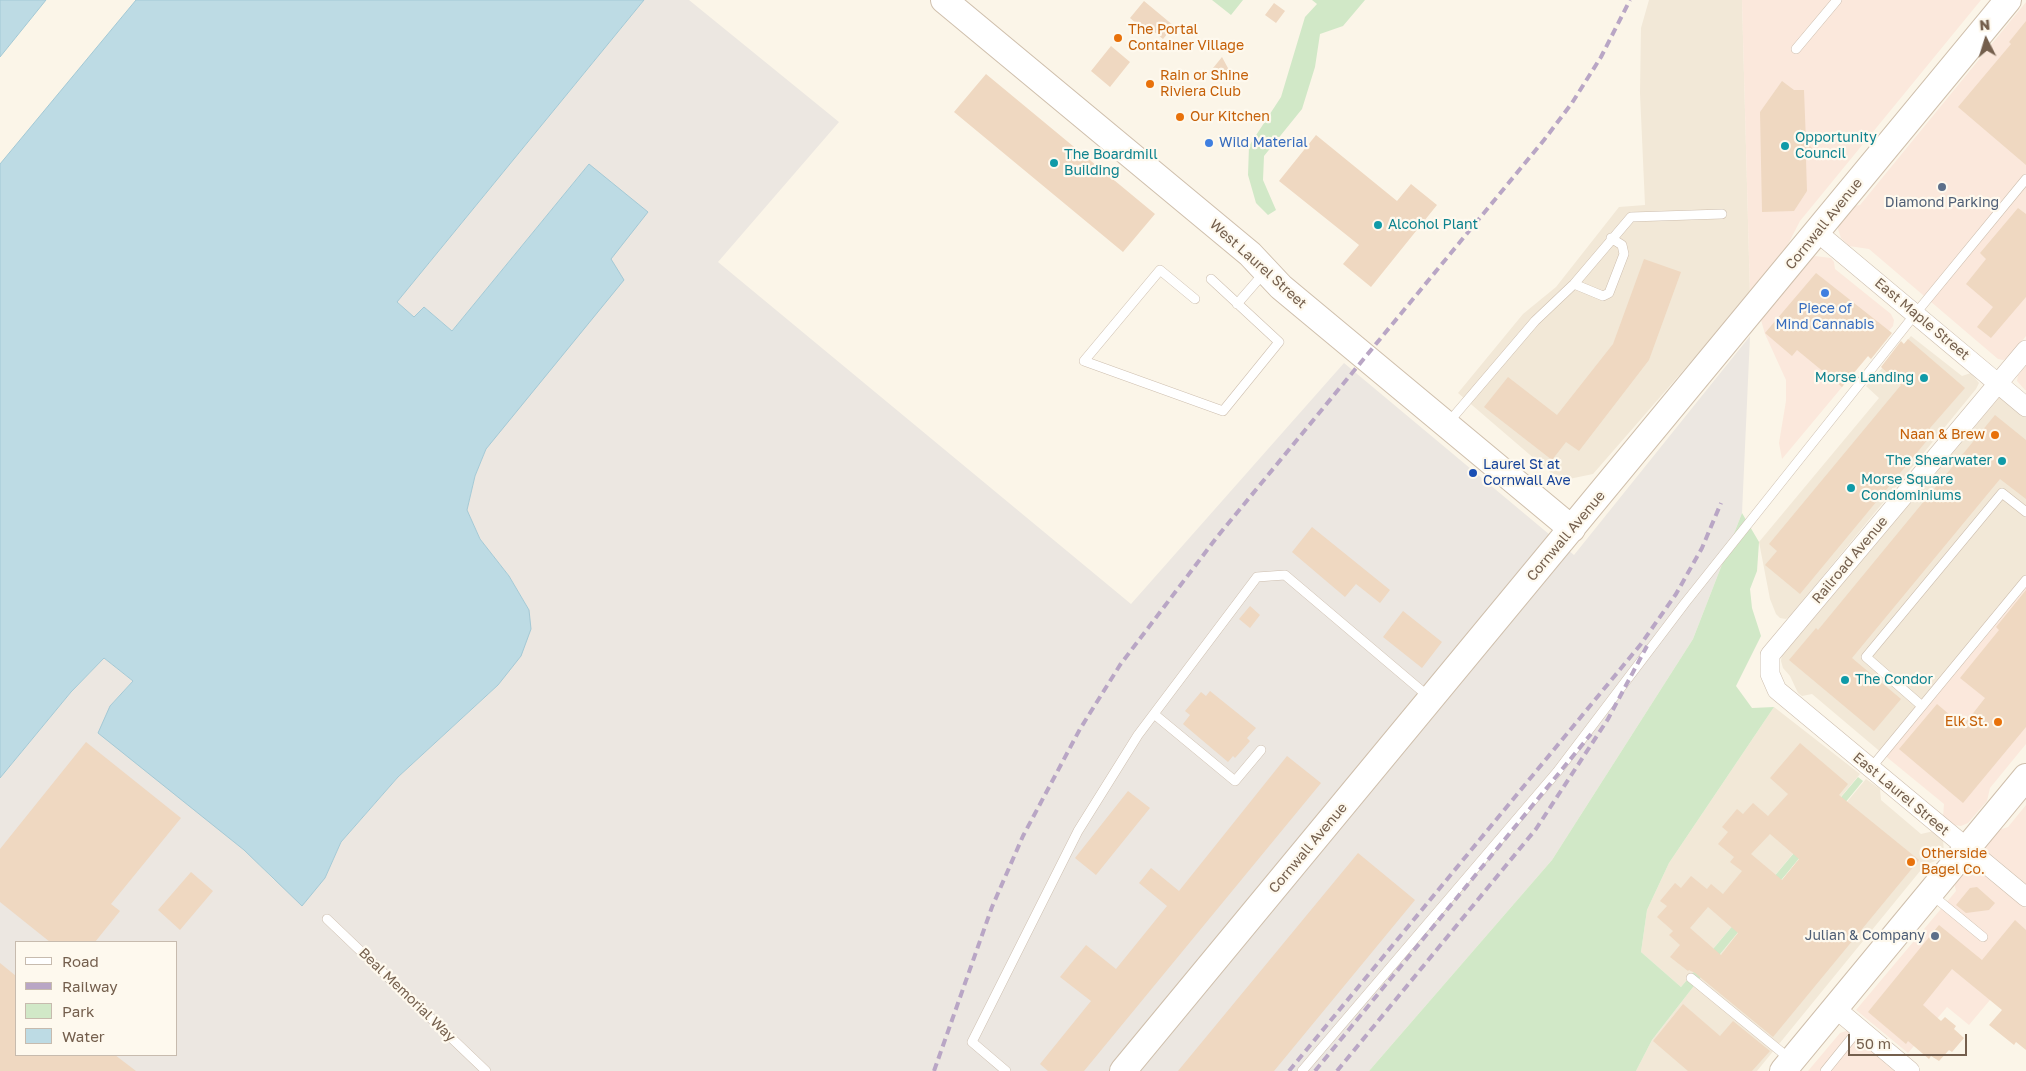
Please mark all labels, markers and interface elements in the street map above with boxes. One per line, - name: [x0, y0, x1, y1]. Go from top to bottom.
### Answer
- north arrow: [1961, 15, 2011, 65]
- text: N: [1979, 16, 1991, 33]
- place label: The Portal Container Village: [1128, 22, 1244, 54]
- marker: The Portal Container Village: [1112, 32, 1124, 44]
- place label: Rain or Shine Riviera Club: [1160, 68, 1249, 100]
- marker: Rain or Shine Riviera Club: [1144, 78, 1156, 90]
- place label: Our Kitchen: [1190, 109, 1270, 125]
- marker: Our Kitchen: [1174, 111, 1186, 123]
- place label: Opportunity Council: [1795, 130, 1877, 162]
- place label: Wild Material: [1219, 135, 1308, 151]
- marker: Wild Material: [1203, 137, 1215, 149]
- marker: Opportunity Council: [1779, 140, 1791, 152]
- place label: The Boardmill Building: [1064, 147, 1158, 180]
- marker: The Boardmill Building: [1048, 157, 1060, 169]
- street label: Cornwall Avenue: [1782, 175, 1866, 273]
- marker: Diamond Parking: [1936, 181, 1948, 193]
- place label: Diamond Parking: [1885, 195, 1999, 211]
- street label: West Laurel Street: [1206, 216, 1310, 312]
- place label: Alcohol Plant: [1388, 217, 1478, 233]
- marker: Alcohol Plant: [1372, 219, 1384, 231]
- street label: East Maple Street: [1871, 274, 1973, 364]
- marker: Piece of Mind Cannabis: [1819, 287, 1831, 299]
- place label: Piece of Mind Cannabis: [1776, 301, 1874, 334]
- place label: Morse Landing: [1815, 370, 1914, 386]
- marker: Morse Landing: [1918, 372, 1930, 384]
- place label: Naan & Brew: [1900, 427, 1985, 443]
- marker: Naan & Brew: [1989, 429, 2001, 441]
- place label: The Shearwater: [1886, 453, 1992, 469]
- marker: The Shearwater: [1996, 455, 2008, 467]
- place label: Laurel St at Cornwall Ave: [1483, 457, 1570, 490]
- marker: Laurel St at Cornwall Ave: [1467, 467, 1479, 479]
- place label: Morse Square Condominiums: [1861, 472, 1961, 504]
- marker: Morse Square Condominiums: [1845, 482, 1857, 494]
- street label: Cornwall Avenue: [1523, 487, 1609, 585]
- street label: Railroad Avenue: [1809, 513, 1891, 607]
- place label: The Condor: [1855, 672, 1933, 688]
- marker: The Condor: [1839, 674, 1851, 686]
- place label: Elk St.: [1945, 714, 1988, 730]
- marker: Elk St.: [1992, 716, 2004, 728]
- street label: East Laurel Street: [1850, 749, 1952, 839]
- street label: Cornwall Avenue: [1265, 799, 1351, 897]
- place label: Otherside Bagel Co.: [1921, 846, 1987, 879]
- marker: Otherside Bagel Co.: [1905, 856, 1917, 868]
- place label: Julian & Company: [1805, 928, 1925, 944]
- marker: Julian & Company: [1929, 930, 1941, 942]
- legend: [15, 941, 178, 1056]
- street label: Beal Memorial Way: [355, 945, 459, 1045]
- text: Road: [62, 952, 99, 970]
- text: Railway: [62, 977, 118, 995]
- text: Park: [62, 1002, 94, 1020]
- scale bar: [1851, 1024, 1970, 1056]
- text: Water: [62, 1027, 105, 1045]
- text: 50 m: [1856, 1034, 1891, 1052]

